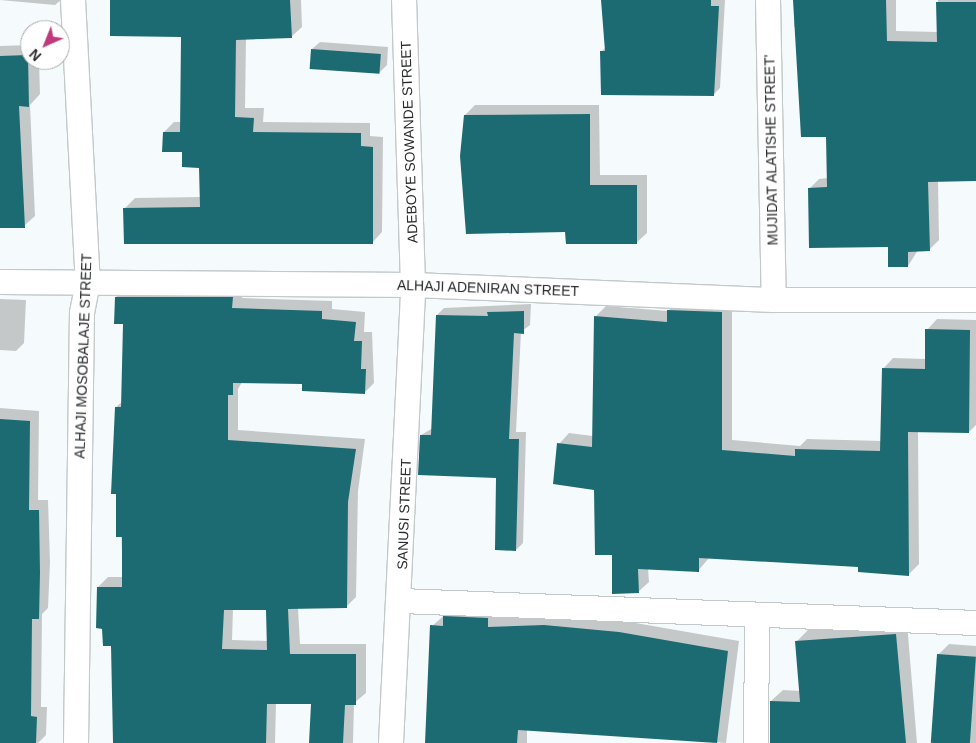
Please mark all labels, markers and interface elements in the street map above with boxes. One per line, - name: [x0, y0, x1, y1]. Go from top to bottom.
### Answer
- north arrow: [20, 20, 70, 70]
- street label: ADEBOYE SOWANDE STREET: [397, 41, 421, 243]
- text: N: [26, 46, 44, 64]
- street label: MUJIDAT ALATISHE STREET': [761, 54, 781, 246]
- street label: ALHAJI MOSOBALAJE STREET: [71, 253, 95, 459]
- street label: ALHAJI ADENIRAN STREET: [396, 276, 580, 300]
- street label: SANUSI STREET: [394, 458, 414, 570]

